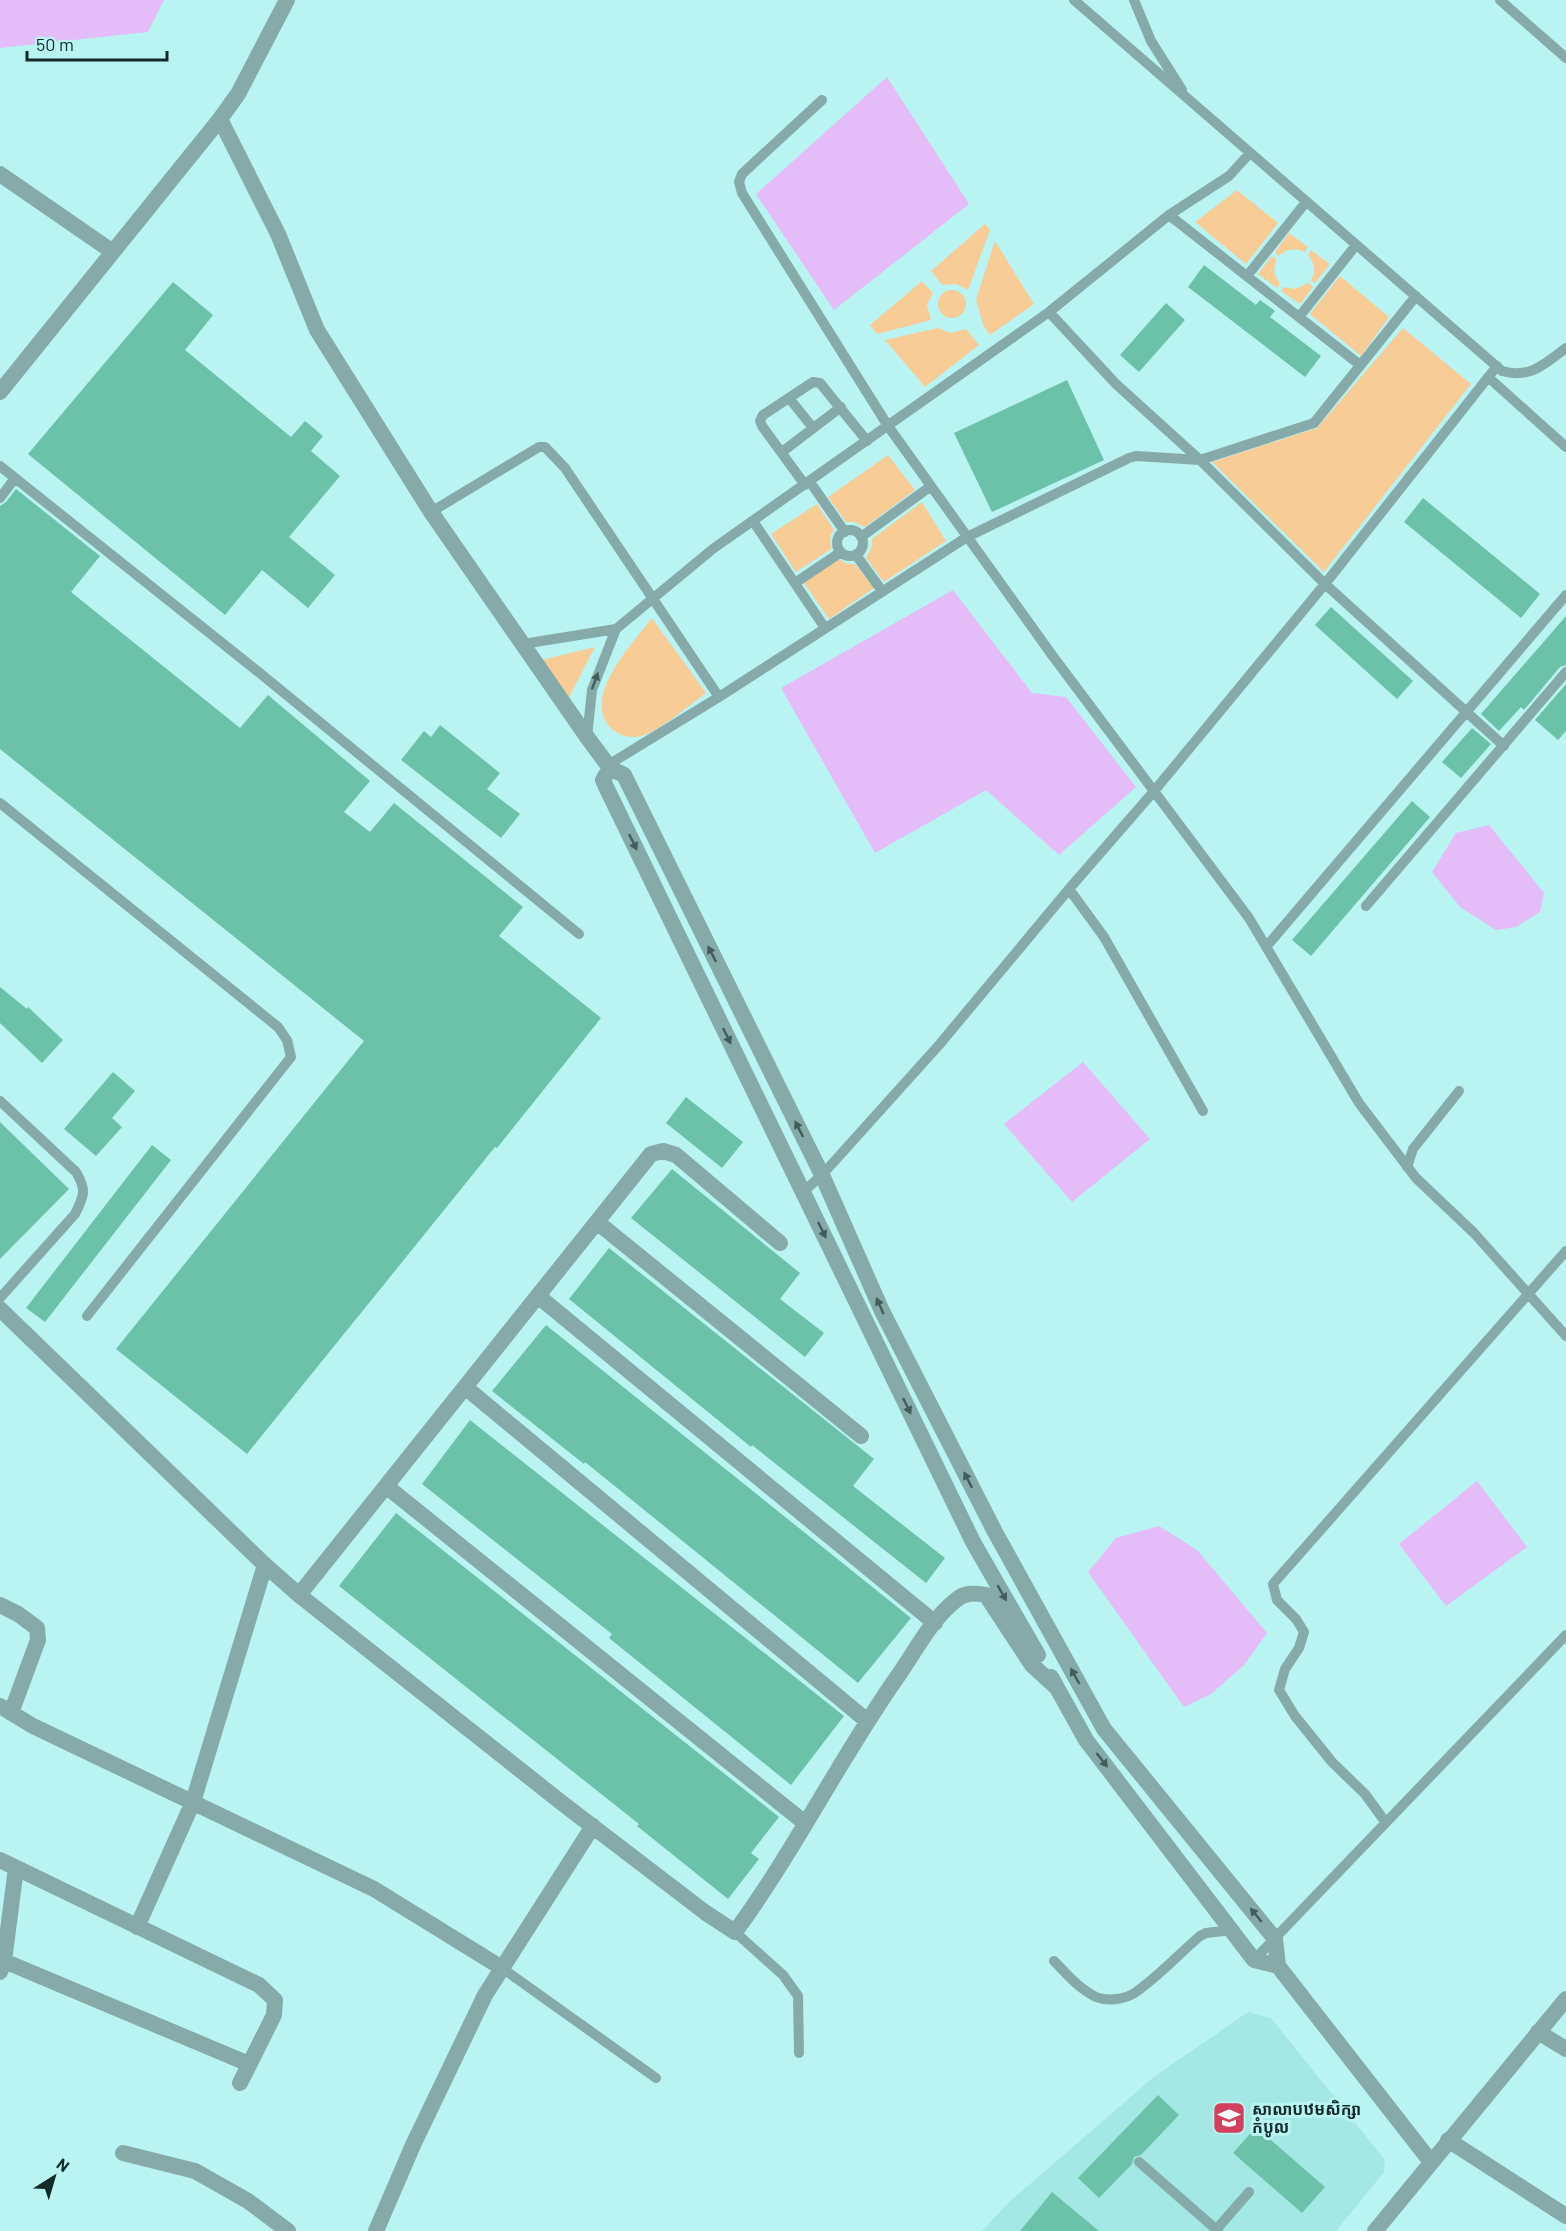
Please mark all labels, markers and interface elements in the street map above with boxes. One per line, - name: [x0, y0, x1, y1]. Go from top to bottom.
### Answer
- scale bar: [27, 24, 166, 62]
- text: 50 m: [36, 33, 74, 55]
- one-way arrow: [591, 672, 601, 690]
- one-way arrow: [628, 833, 637, 850]
- one-way arrow: [707, 946, 716, 963]
- one-way arrow: [722, 1027, 732, 1045]
- one-way arrow: [794, 1120, 804, 1137]
- one-way arrow: [817, 1222, 826, 1239]
- one-way arrow: [875, 1297, 884, 1315]
- one-way arrow: [902, 1397, 912, 1414]
- one-way arrow: [964, 1471, 973, 1488]
- one-way arrow: [997, 1585, 1008, 1601]
- one-way arrow: [1070, 1667, 1080, 1684]
- one-way arrow: [1095, 1753, 1107, 1768]
- one-way arrow: [1250, 1908, 1263, 1923]
- place label: សាលាបឋមសិក្សា កំបូល: [1252, 2099, 1361, 2138]
- school or university icon: សាលាបឋមសិក្សា កំបូល: [1211, 2100, 1247, 2136]
- north arrow: [24, 2147, 84, 2207]
- text: N: [53, 2154, 73, 2175]

